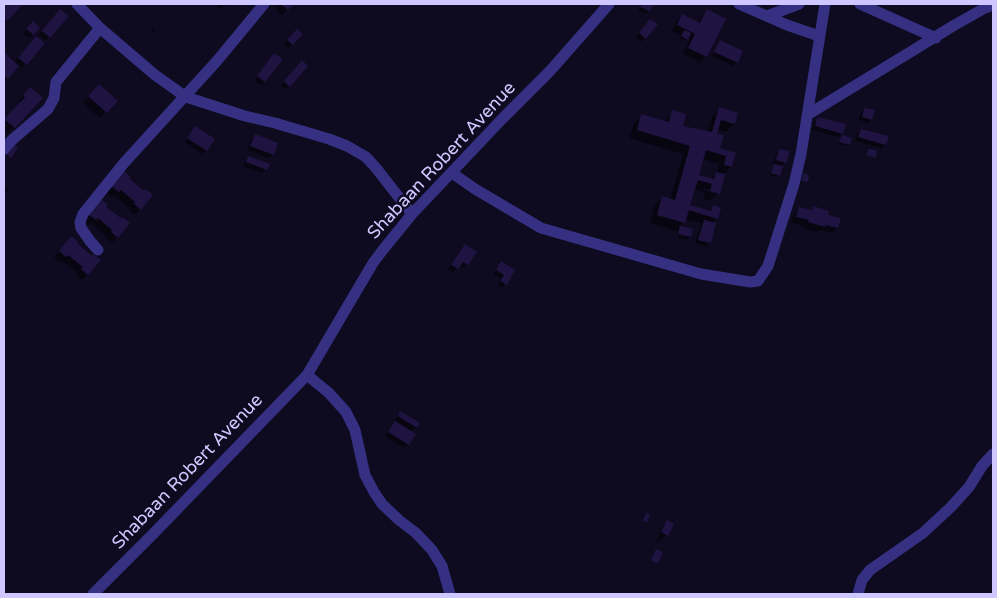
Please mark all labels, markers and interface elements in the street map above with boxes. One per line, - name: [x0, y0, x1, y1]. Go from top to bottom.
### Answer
- street label: Shabaan Robert Avenue: [363, 78, 521, 244]
- street label: Shabaan Robert Avenue: [108, 390, 268, 554]

